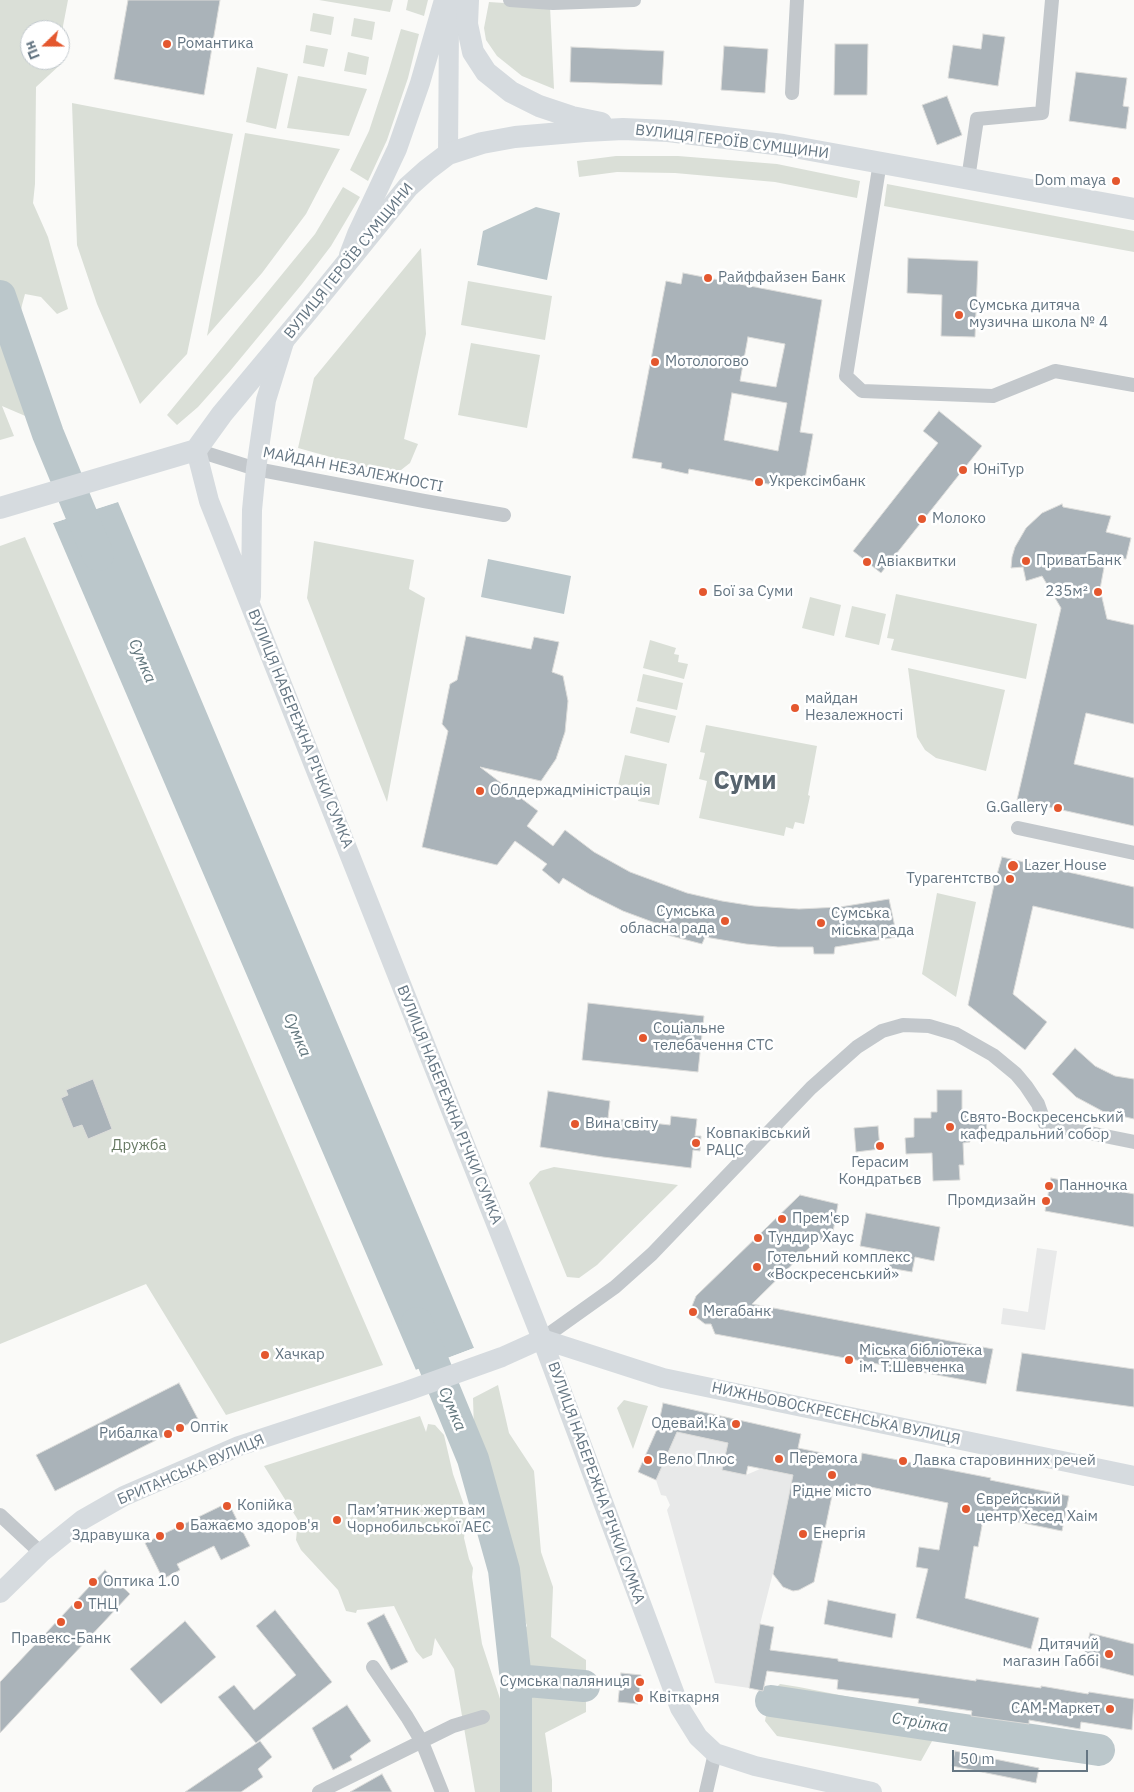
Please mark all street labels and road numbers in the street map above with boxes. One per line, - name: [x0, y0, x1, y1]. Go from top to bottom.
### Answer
- street label: ВУЛИЦЯ ГЕРОЇВ СУМЩИНИ: [634, 121, 830, 163]
- street label: ВУЛИЦЯ ГЕРОЇВ СУМЩИНИ: [281, 180, 417, 342]
- street label: МАЙДАН НЕЗАЛЕЖНОСТІ: [261, 444, 445, 496]
- street label: ВУЛИЦЯ НАБЕРЕЖНА РІЧКИ СУМКА: [244, 607, 356, 851]
- street label: ВУЛИЦЯ НАБЕРЕЖНА РІЧКИ СУМКА: [393, 983, 505, 1227]
- street label: ВУЛИЦЯ НАБЕРЕЖНА РІЧКИ СУМКА: [544, 1360, 648, 1606]
- street label: НИЖНЬОВОСКРЕСЕНСЬКА ВУЛИЦЯ: [710, 1379, 962, 1449]
- street label: БРИТАНСЬКА ВУЛИЦЯ: [115, 1431, 267, 1509]

